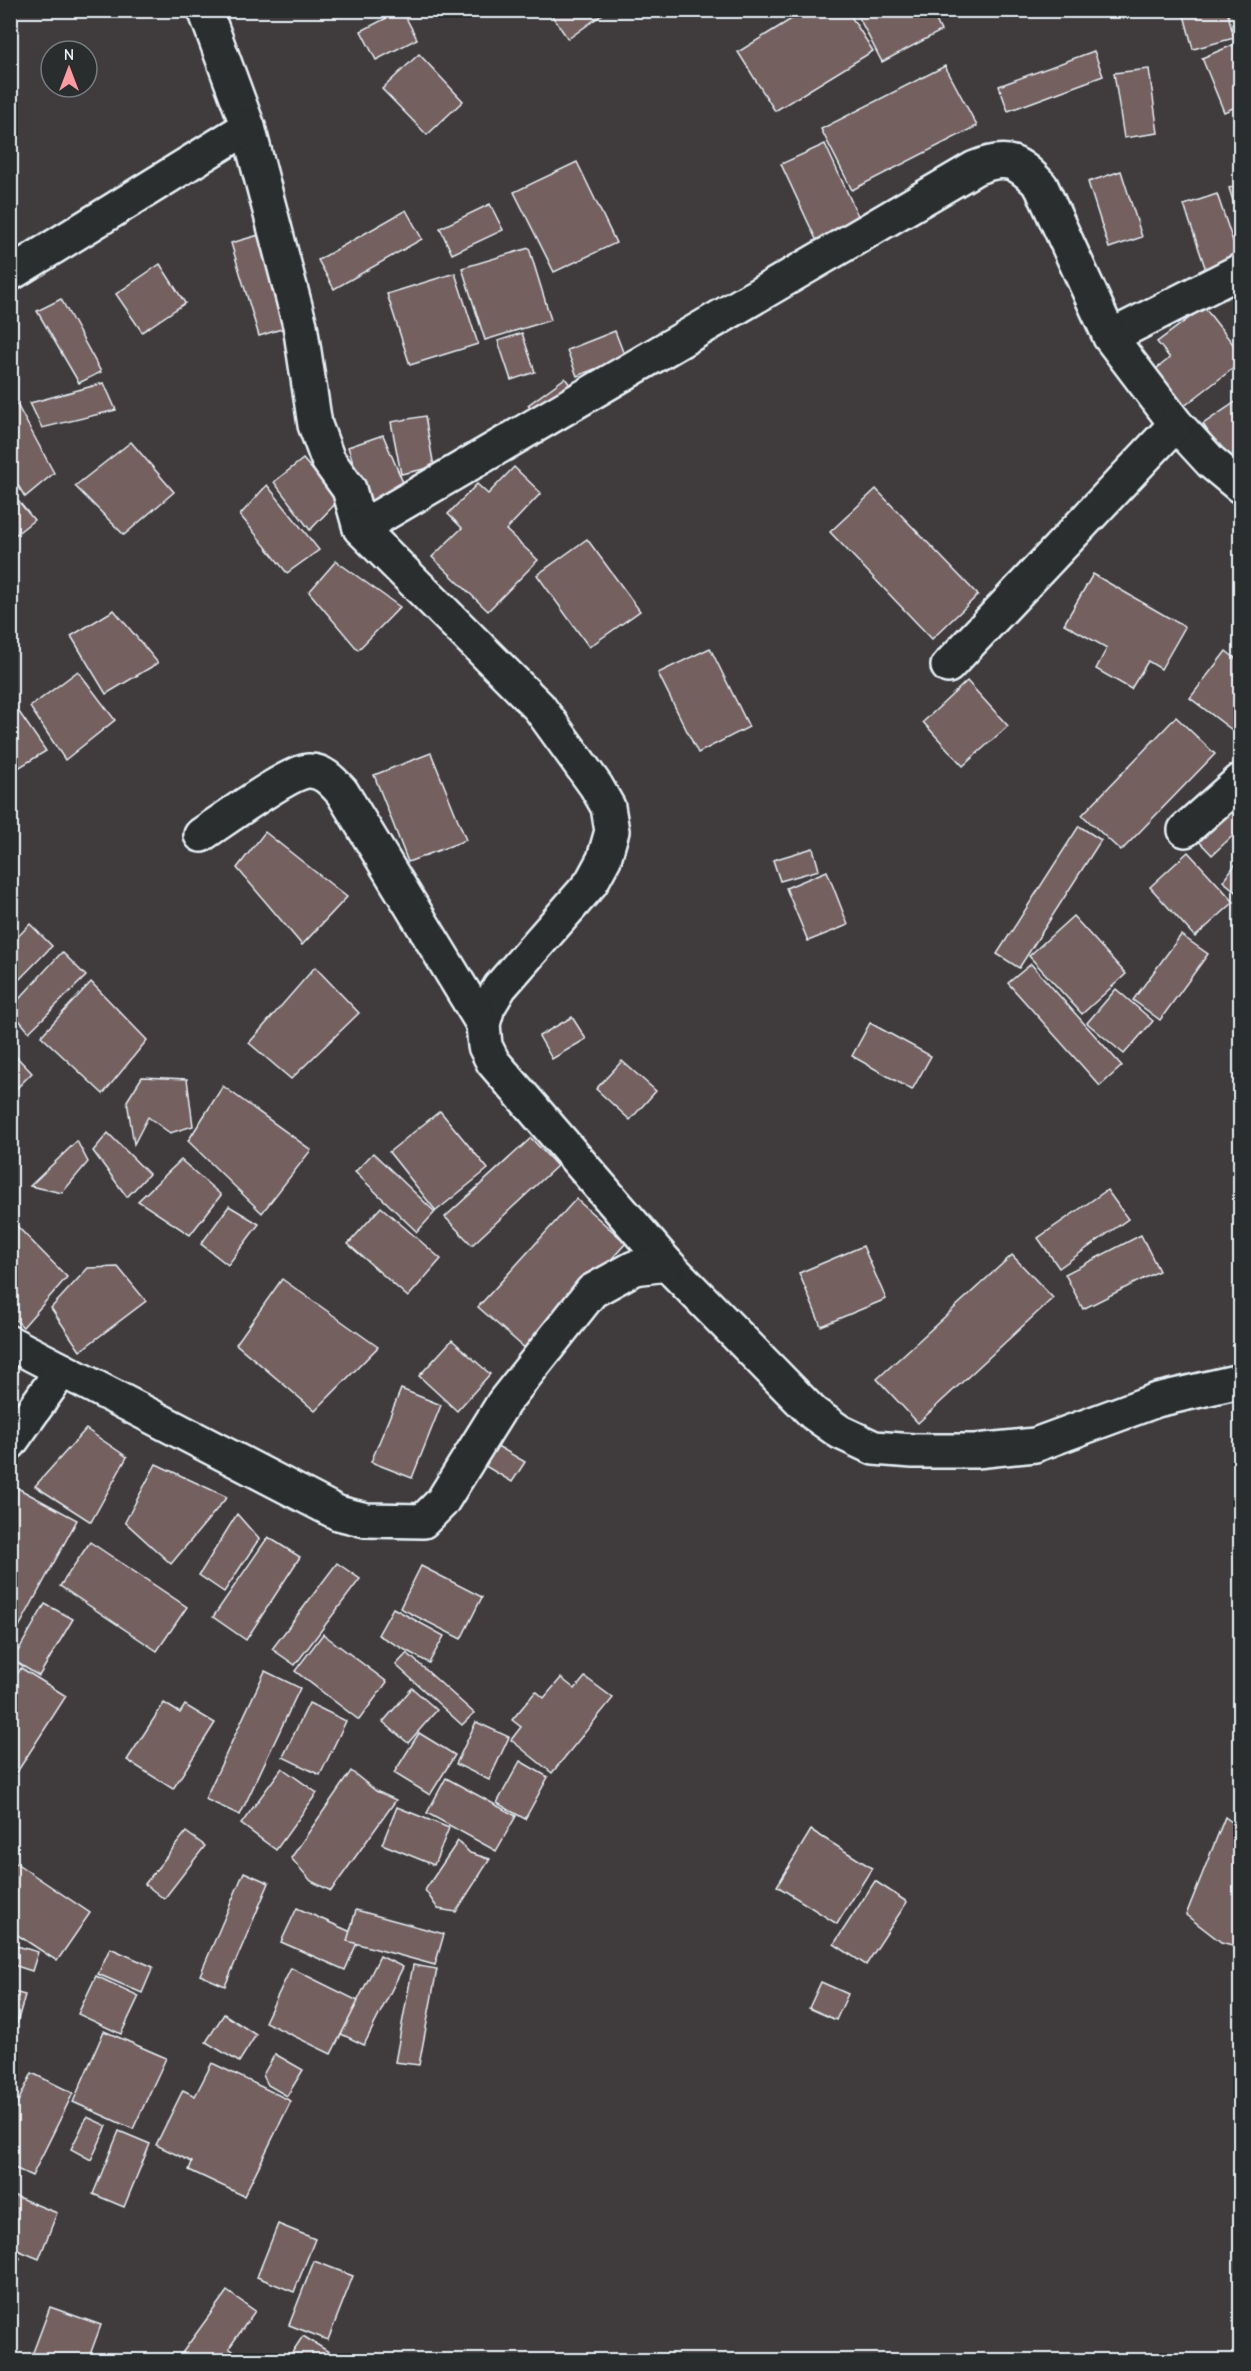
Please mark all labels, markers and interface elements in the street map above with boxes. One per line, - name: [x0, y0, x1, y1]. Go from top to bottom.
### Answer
- north arrow: [39, 39, 99, 99]
- text: N: [64, 46, 74, 64]

